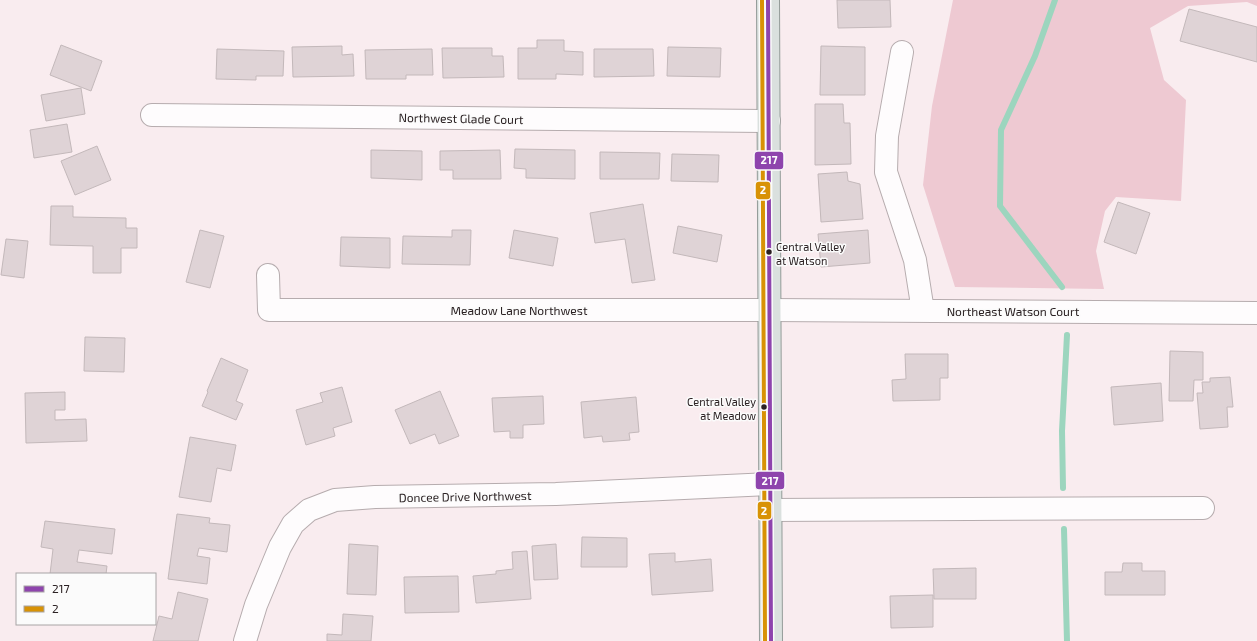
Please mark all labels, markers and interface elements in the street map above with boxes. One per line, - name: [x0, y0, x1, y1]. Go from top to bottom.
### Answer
- street label: Northwest Glade Court: [398, 110, 524, 126]
- line badge: 217: [754, 151, 784, 170]
- text: 217: [761, 153, 778, 166]
- line badge: 2: [755, 181, 771, 200]
- text: 2: [760, 183, 766, 196]
- place label: Central Valley at Watson: [776, 240, 845, 267]
- marker: Central Valley at Watson: [764, 247, 774, 257]
- street label: Meadow Lane Northwest: [451, 303, 588, 317]
- street label: Northeast Watson Court: [947, 304, 1080, 318]
- place label: Central Valley at Meadow: [687, 395, 756, 422]
- marker: Central Valley at Meadow: [759, 402, 769, 412]
- line badge: 217: [755, 471, 785, 490]
- text: 217: [762, 474, 779, 487]
- street label: Doncee Drive Northwest: [398, 488, 532, 504]
- line badge: 2: [757, 501, 772, 520]
- text: 2: [761, 504, 767, 517]
- legend: [16, 573, 156, 625]
- text: 217: [52, 581, 70, 595]
- text: 2: [52, 601, 59, 615]

